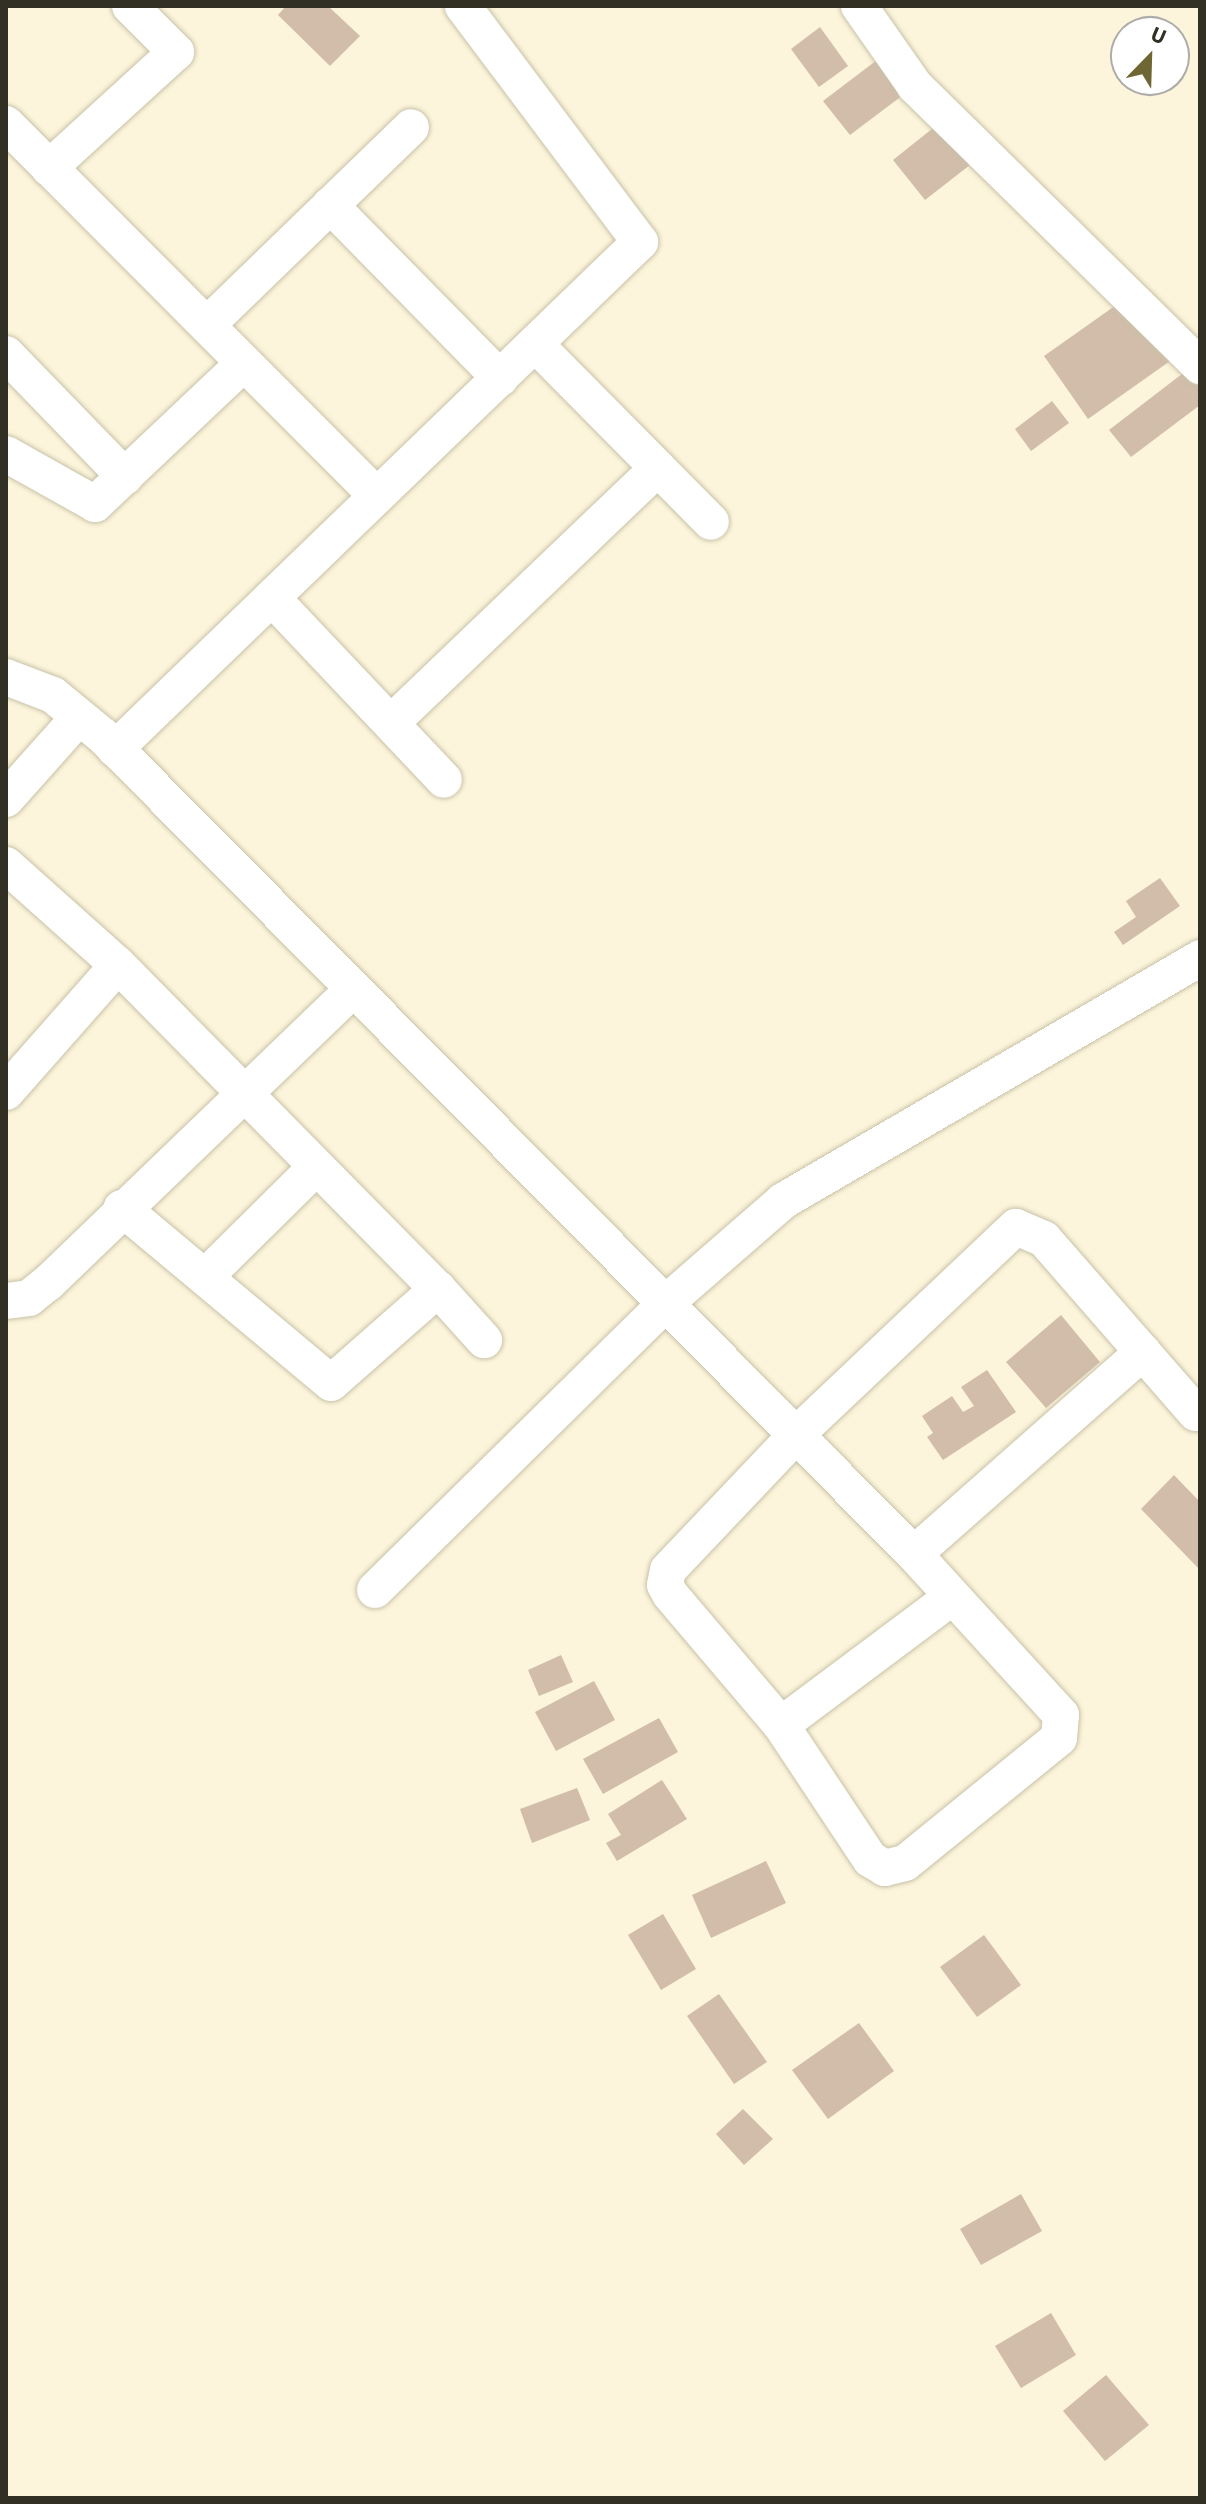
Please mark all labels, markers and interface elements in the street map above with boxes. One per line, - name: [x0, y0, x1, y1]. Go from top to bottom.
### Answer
- north arrow: [1110, 16, 1190, 96]
- text: U: [1146, 18, 1172, 53]

